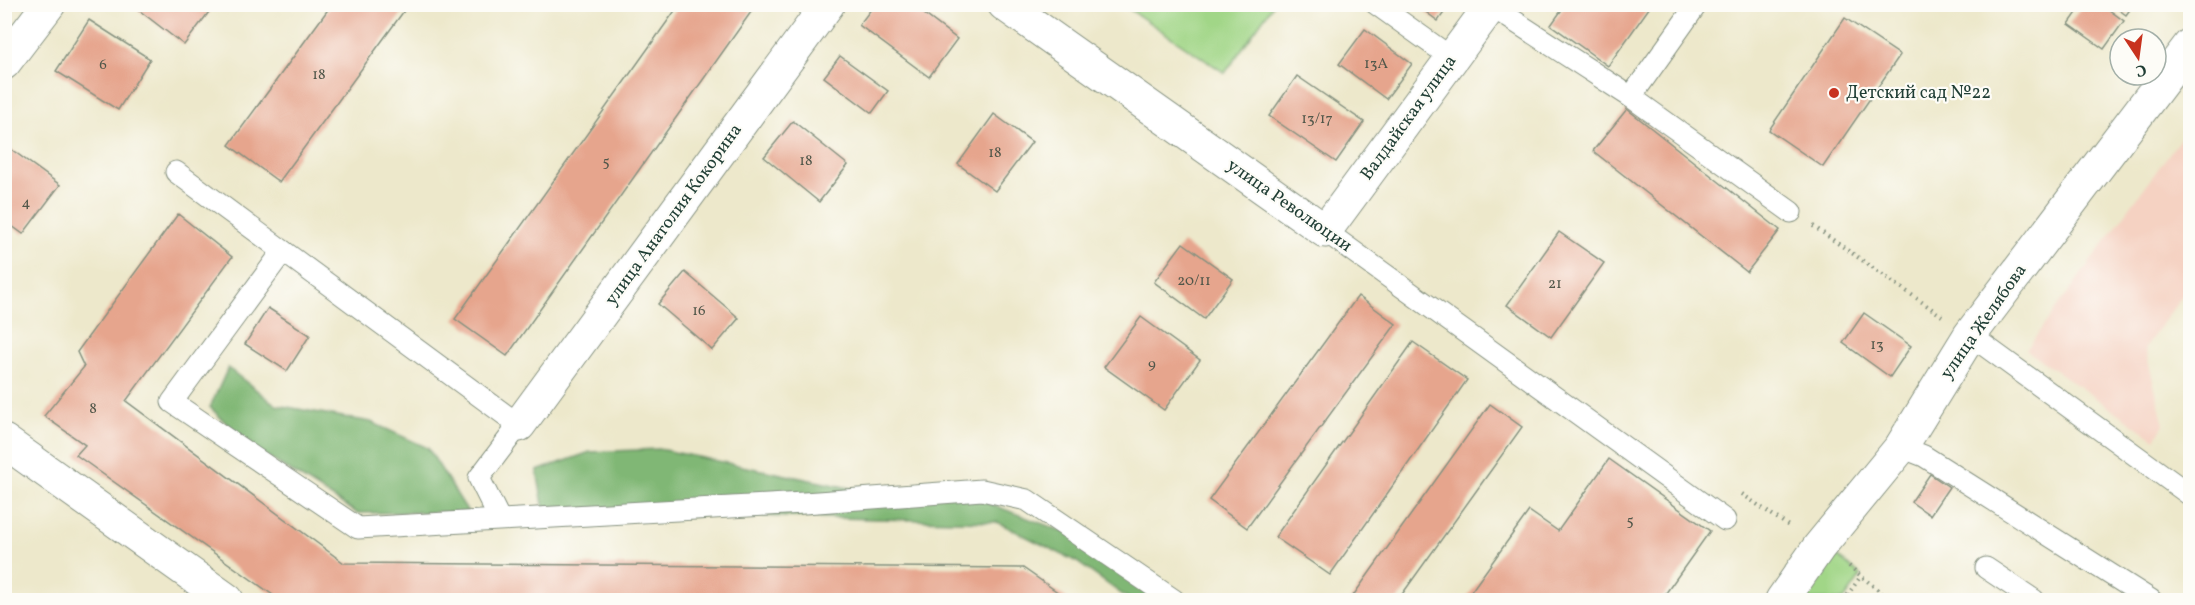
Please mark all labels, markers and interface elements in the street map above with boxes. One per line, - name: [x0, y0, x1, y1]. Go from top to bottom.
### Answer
- north arrow: [2108, 27, 2168, 87]
- street label: Валдайская улица: [1355, 50, 1463, 186]
- house number: 13А: [1364, 54, 1388, 75]
- house number: 6: [99, 55, 107, 76]
- text: С: [2133, 58, 2148, 82]
- house number: 18: [312, 65, 326, 86]
- place label: Детский сад №22: [1846, 81, 1991, 106]
- marker: Детский сад №22: [1827, 86, 1841, 100]
- house number: 13/17: [1301, 109, 1333, 130]
- street label: улица Анатолия Кокорина: [600, 119, 749, 311]
- house number: 18: [988, 143, 1002, 164]
- house number: 18: [799, 151, 813, 172]
- house number: 5: [602, 152, 610, 173]
- street label: улица Революции: [1221, 153, 1357, 259]
- house number: 4: [22, 193, 31, 214]
- street label: улица Желябова: [1935, 259, 2033, 385]
- house number: 20/11: [1177, 271, 1211, 292]
- house number: 21: [1548, 274, 1562, 295]
- house number: 16: [692, 301, 706, 322]
- house number: 13: [1870, 335, 1884, 356]
- house number: 9: [1148, 354, 1156, 375]
- house number: 8: [89, 399, 97, 420]
- house number: 5: [1626, 511, 1634, 532]

